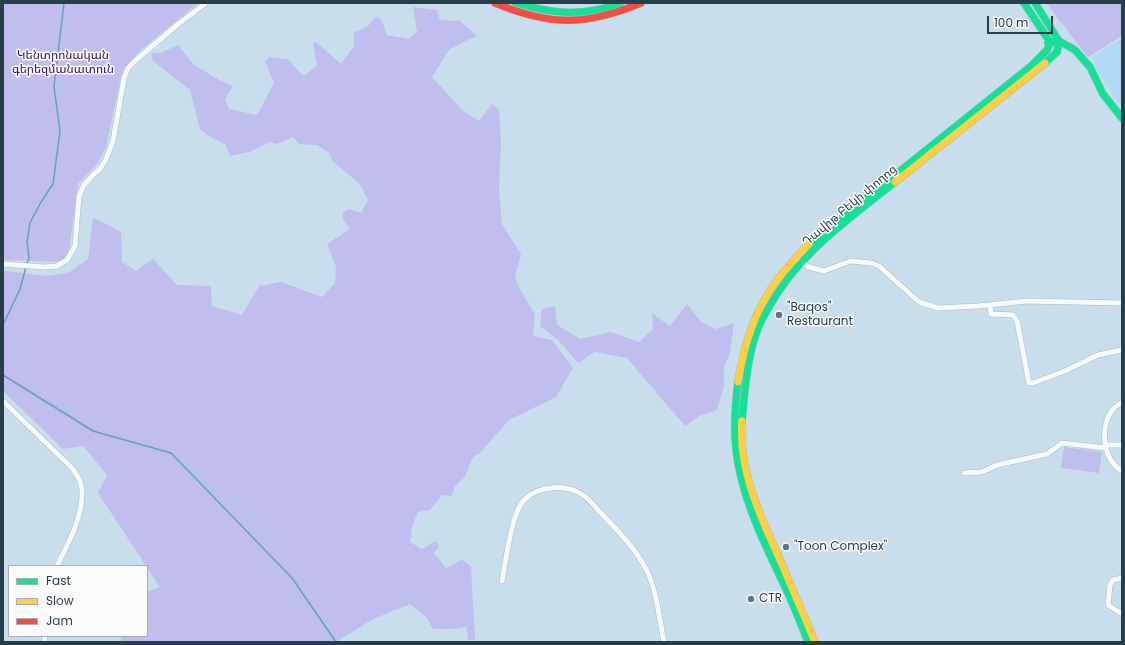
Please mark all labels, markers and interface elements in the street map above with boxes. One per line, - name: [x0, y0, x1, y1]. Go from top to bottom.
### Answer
- scale bar: [989, 8, 1055, 34]
- text: 100 m: [994, 14, 1028, 31]
- park label: Կենտրոնական գերեզմանատուն: [12, 49, 114, 77]
- street label: Դավիթ Բեկի փողոց: [800, 162, 900, 250]
- place label: "Baqos" Restaurant: [787, 301, 853, 329]
- marker: "Baqos" Restaurant: [774, 310, 784, 320]
- place label: "Toon Complex": [794, 540, 887, 554]
- marker: "Toon Complex": [781, 542, 791, 552]
- legend: [8, 565, 148, 637]
- text: Fast: [46, 572, 71, 589]
- text: Slow: [46, 592, 74, 609]
- place label: CTR: [759, 592, 782, 606]
- marker: CTR: [746, 594, 756, 604]
- text: Jam: [46, 612, 73, 629]

